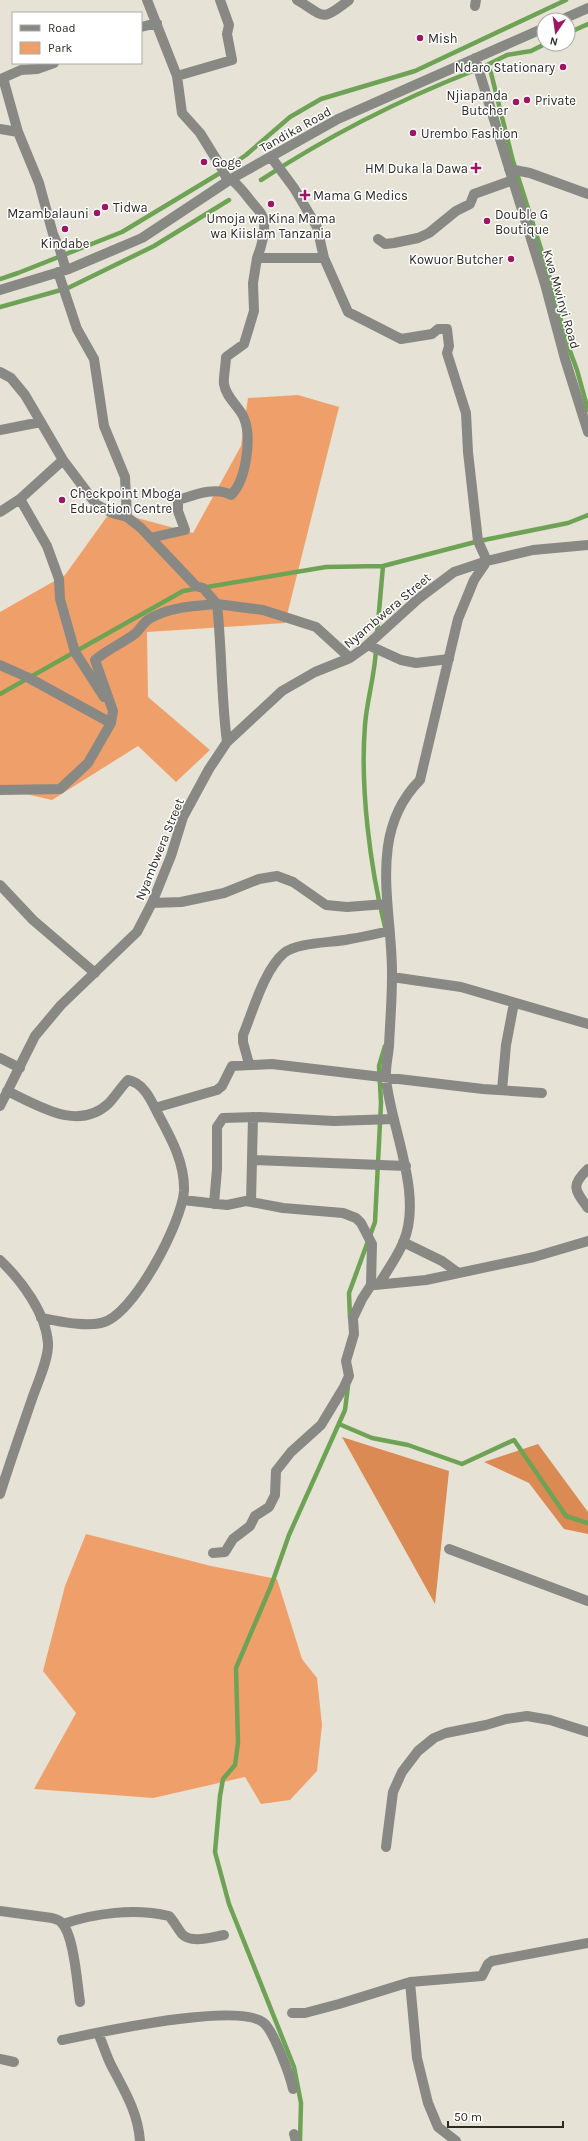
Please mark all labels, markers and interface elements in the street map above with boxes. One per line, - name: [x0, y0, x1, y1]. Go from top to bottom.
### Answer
- legend: [12, 12, 142, 64]
- north arrow: [536, 12, 576, 52]
- text: Road: [48, 21, 76, 35]
- place label: Mish: [428, 31, 458, 46]
- marker: Mish: [415, 33, 425, 43]
- text: N: [549, 34, 559, 48]
- text: Park: [48, 41, 73, 55]
- place label: Ndaro Stationary: [455, 60, 555, 75]
- marker: Ndaro Stationary: [558, 62, 568, 72]
- place label: Njiapanda Butcher: [447, 88, 508, 118]
- place label: Private: [535, 93, 576, 108]
- marker: Private: [522, 95, 532, 105]
- marker: Njiapanda Butcher: [511, 97, 521, 107]
- street label: Tandika Road: [257, 104, 334, 155]
- place label: Urembo Fashion: [421, 126, 518, 141]
- marker: Urembo Fashion: [408, 128, 418, 138]
- place label: Goge: [212, 155, 242, 170]
- marker: Goge: [199, 157, 209, 167]
- place label: HM Duka la Dawa: [365, 161, 468, 176]
- marker: HM Duka la Dawa: [471, 163, 481, 173]
- place label: Mama G Medics: [313, 188, 408, 203]
- marker: Mama G Medics: [300, 190, 310, 200]
- marker: Umoja wa Kina Mama wa Kiislam Tanzania: [266, 199, 276, 209]
- place label: Tidwa: [113, 200, 148, 215]
- marker: Tidwa: [100, 202, 110, 212]
- place label: Mzambalauni: [7, 206, 89, 221]
- place label: Double G Boutique: [495, 207, 549, 238]
- marker: Mzambalauni: [92, 208, 102, 218]
- place label: Umoja wa Kina Mama wa Kiislam Tanzania: [206, 211, 336, 241]
- marker: Double G Boutique: [482, 216, 492, 226]
- marker: Kindabe: [60, 224, 70, 234]
- place label: Kindabe: [41, 236, 90, 251]
- street label: Kwa Mwinyi Road: [540, 248, 583, 351]
- place label: Kowuor Butcher: [409, 252, 503, 267]
- marker: Kowuor Butcher: [506, 254, 516, 264]
- place label: Checkpoint Mboga Education Centre: [70, 486, 181, 516]
- marker: Checkpoint Mboga Education Centre: [57, 495, 67, 505]
- street label: Nyambwera Street: [341, 570, 434, 651]
- street label: Nyambwera Street: [132, 796, 187, 902]
- scale bar: [448, 2103, 563, 2129]
- text: 50 m: [454, 2110, 482, 2124]

